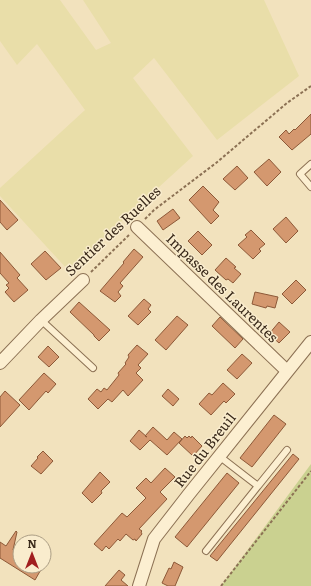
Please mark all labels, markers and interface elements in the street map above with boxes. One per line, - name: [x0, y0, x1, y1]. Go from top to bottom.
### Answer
- street label: Sentier des Ruelles: [60, 181, 164, 280]
- street label: Impasse des Laurentes: [162, 228, 283, 346]
- street label: Rue du Breuil: [169, 408, 240, 491]
- north arrow: [12, 534, 52, 574]
- text: N: [27, 535, 37, 551]

